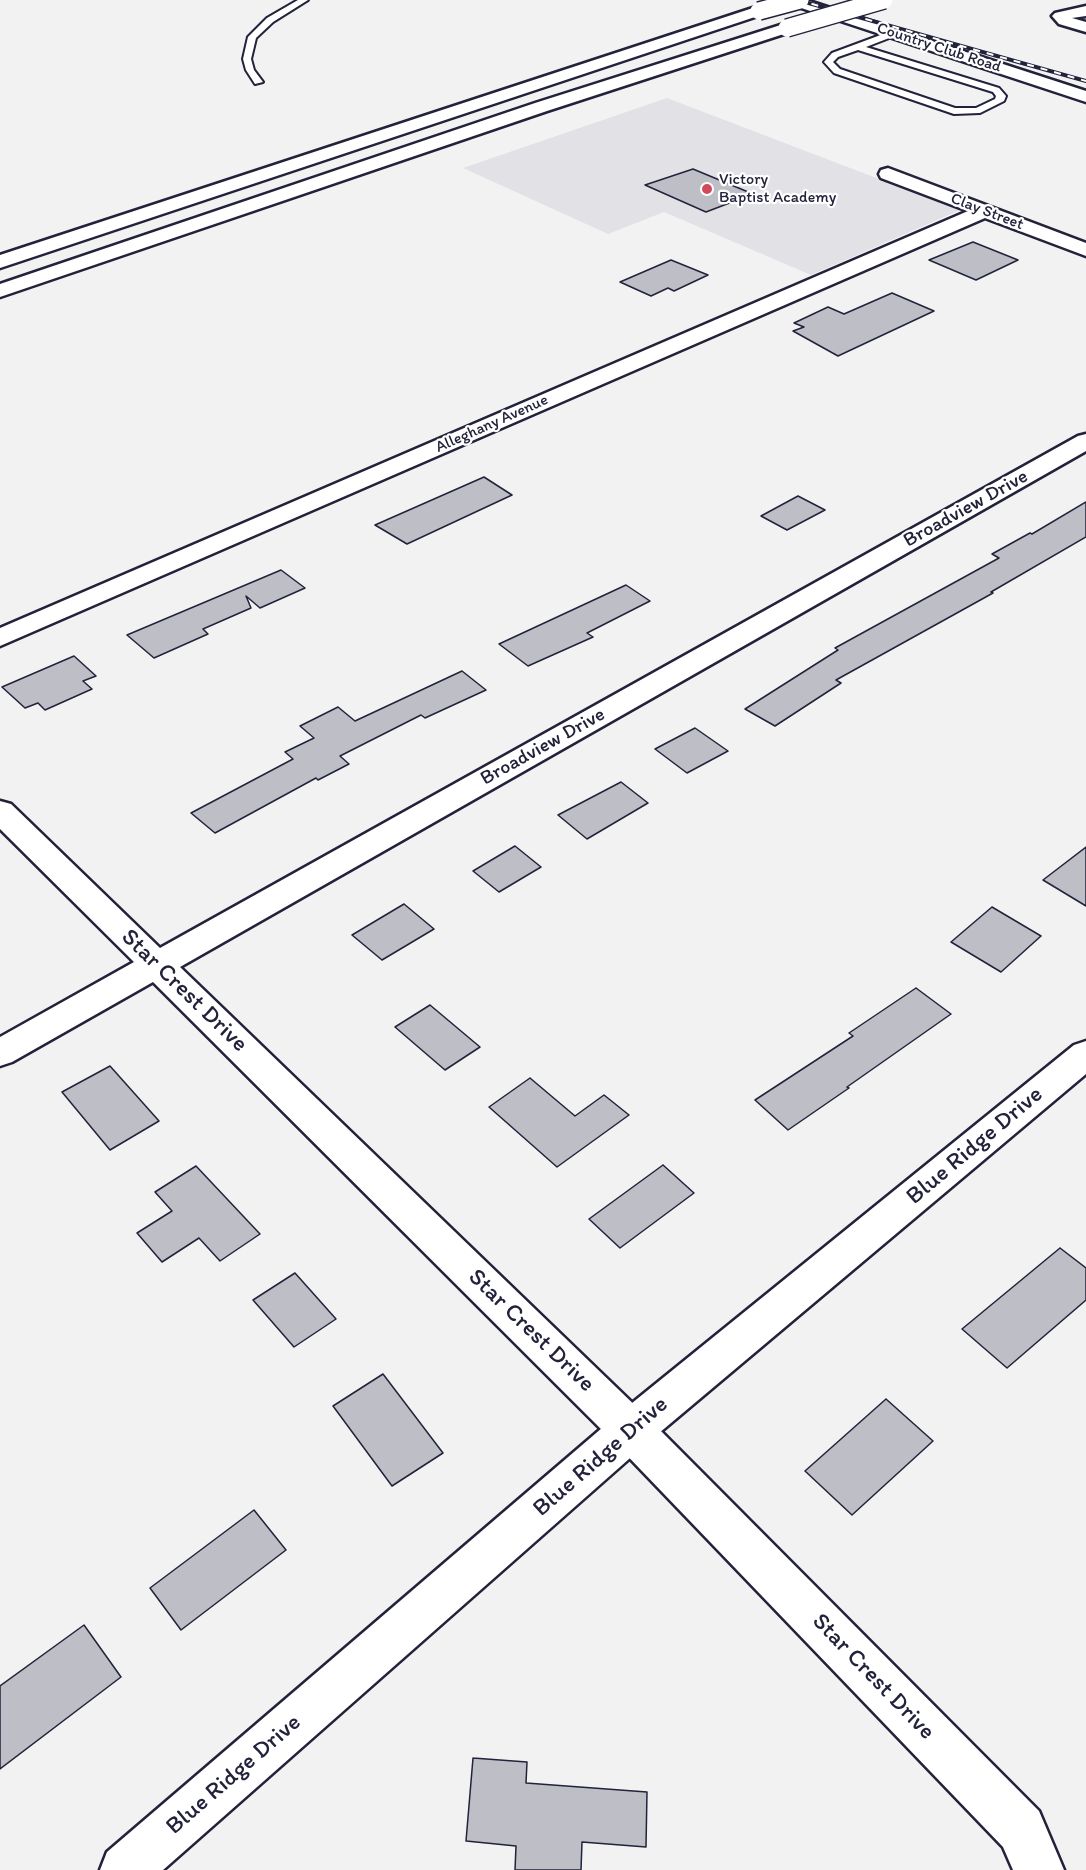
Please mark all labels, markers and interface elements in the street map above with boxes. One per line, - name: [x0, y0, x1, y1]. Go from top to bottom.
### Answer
- street label: Country Club Road: [874, 19, 1004, 77]
- place label: Victory Baptist Academy: [719, 170, 836, 208]
- marker: Victory Baptist Academy: [700, 182, 714, 196]
- street label: Clay Street: [948, 189, 1026, 235]
- street label: Alleghany Avenue: [433, 391, 551, 457]
- street label: Broadview Drive: [900, 465, 1032, 553]
- street label: Broadview Drive: [477, 703, 609, 791]
- street label: Star Crest Drive: [115, 923, 253, 1059]
- street label: Blue Ridge Drive: [901, 1081, 1049, 1211]
- street label: Star Crest Drive: [462, 1263, 600, 1399]
- street label: Blue Ridge Drive: [528, 1391, 674, 1523]
- street label: Star Crest Drive: [805, 1608, 941, 1746]
- street label: Blue Ridge Drive: [161, 1709, 307, 1841]

